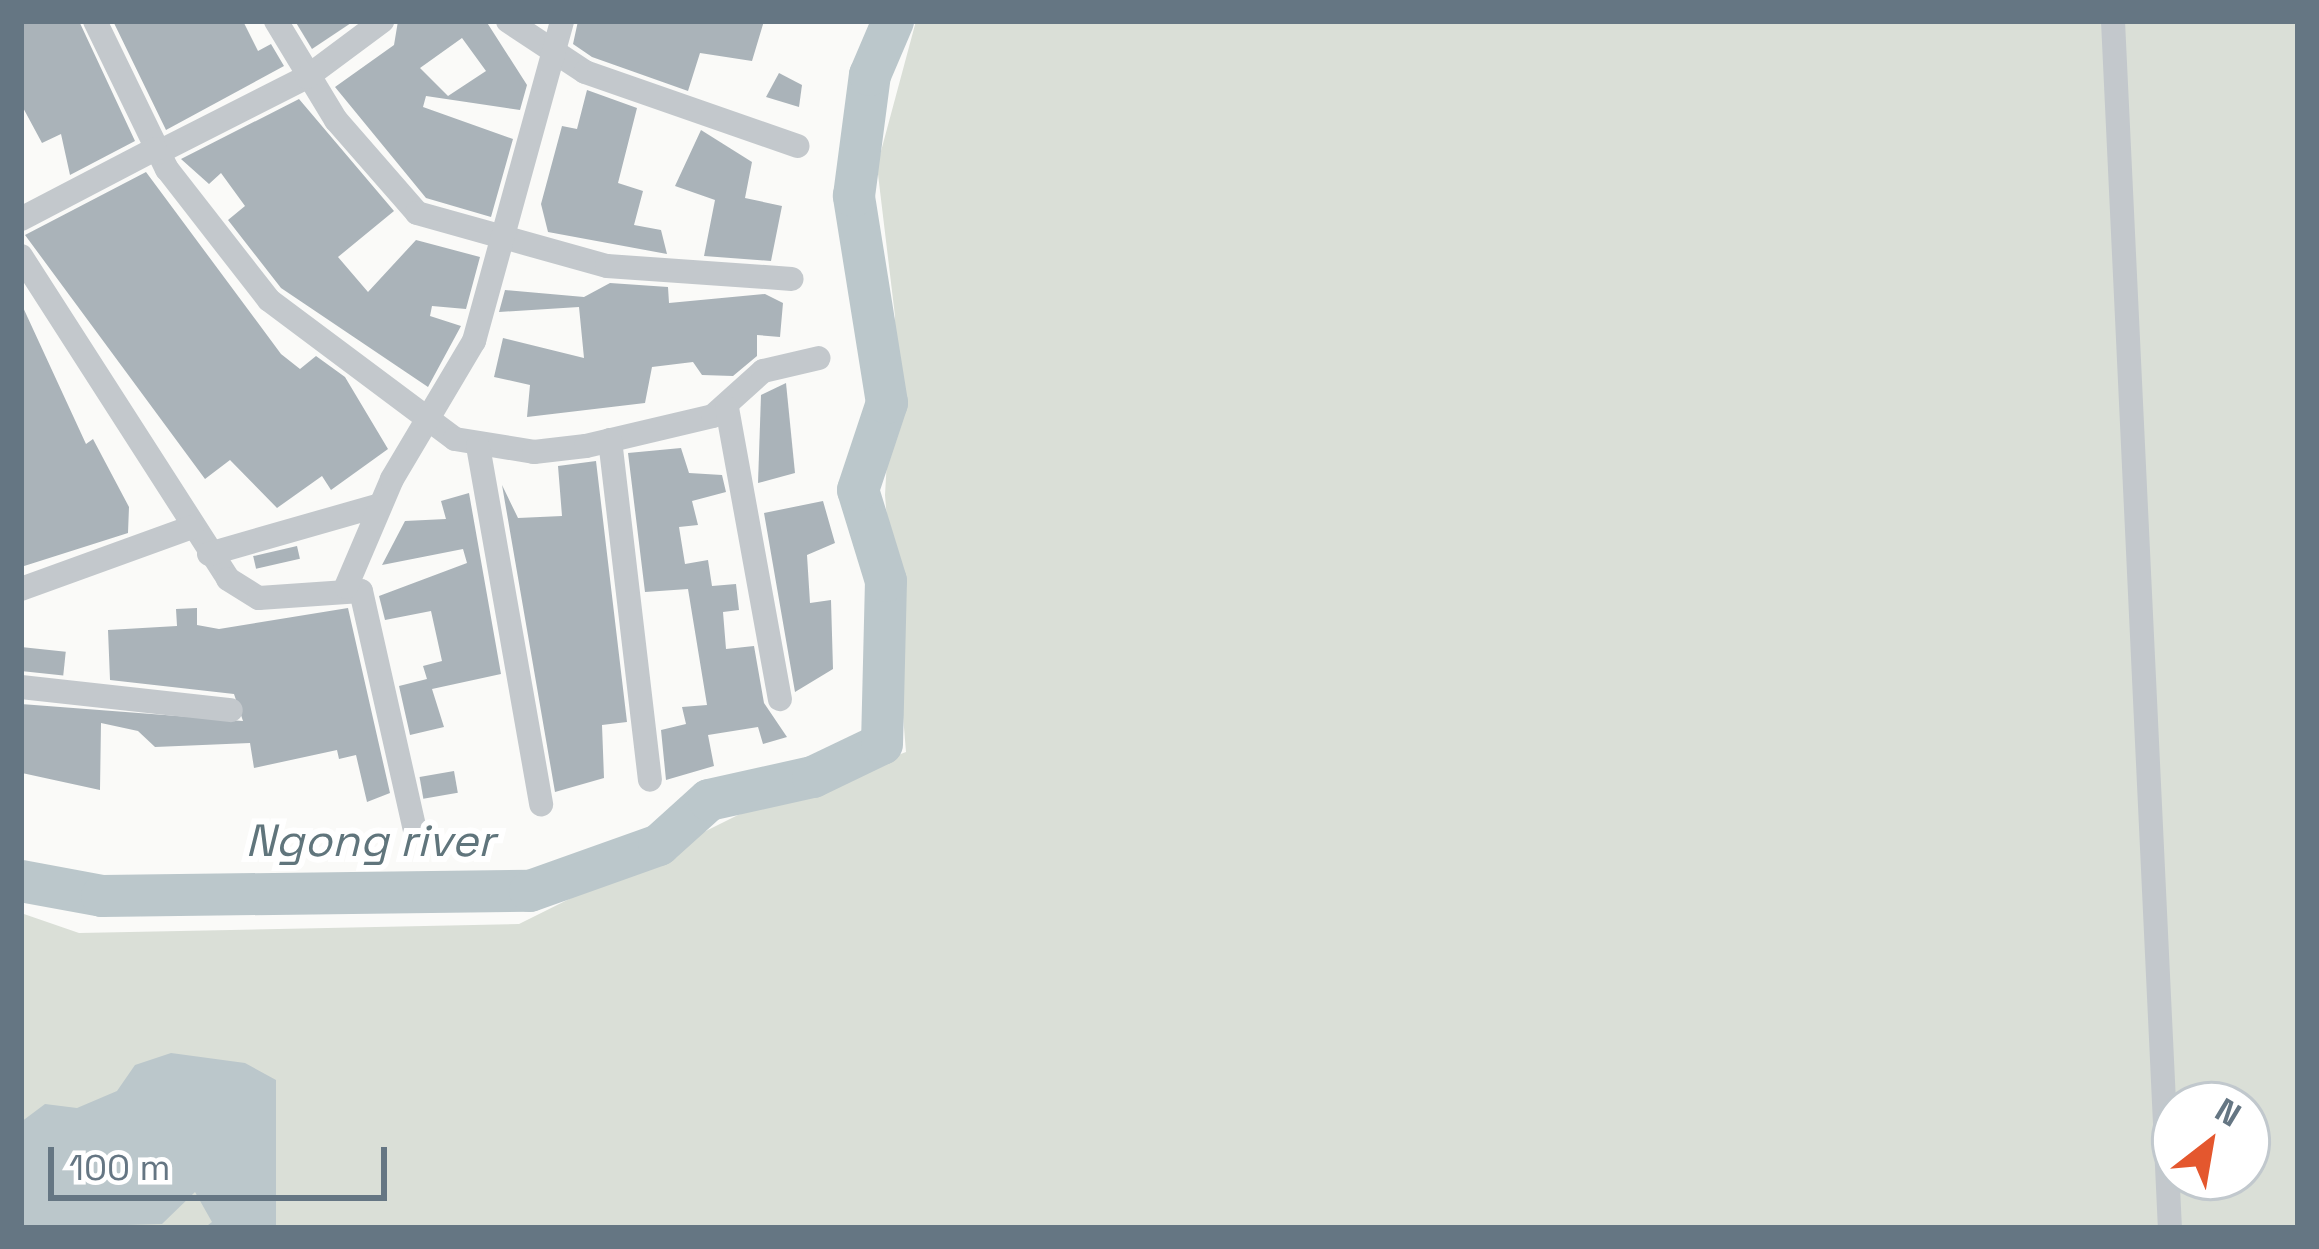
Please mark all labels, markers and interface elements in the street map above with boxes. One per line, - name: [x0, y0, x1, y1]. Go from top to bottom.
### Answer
- water label: Ngong river: [245, 814, 495, 868]
- north arrow: [2151, 1081, 2271, 1201]
- text: N: [2208, 1089, 2248, 1136]
- scale bar: [54, 1123, 393, 1197]
- text: 100 m: [69, 1145, 170, 1191]

